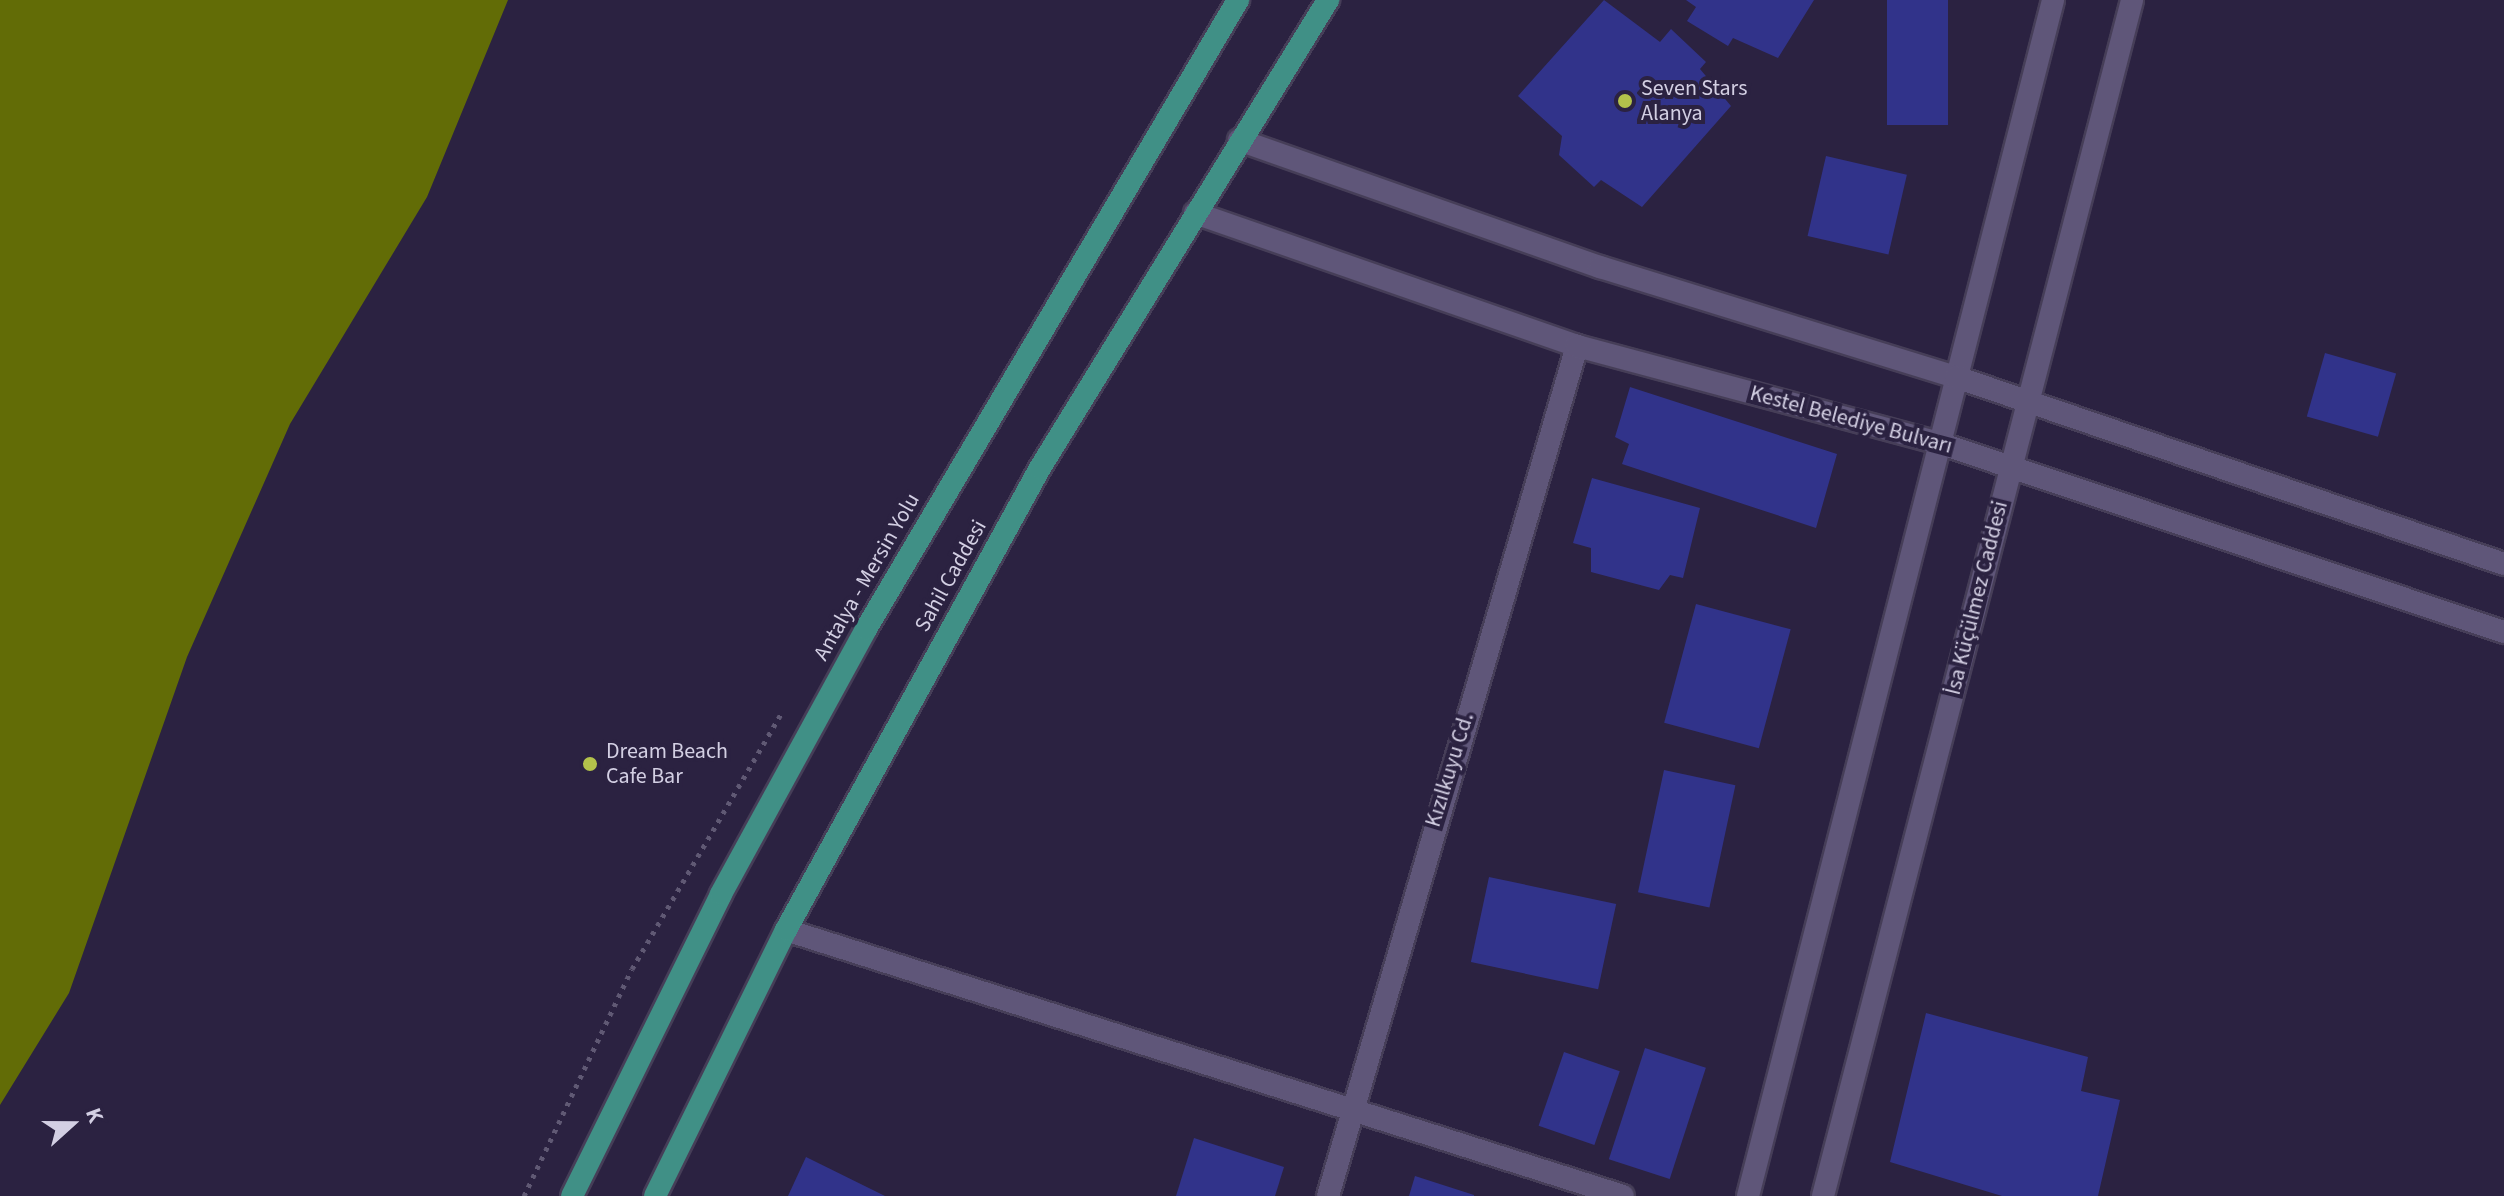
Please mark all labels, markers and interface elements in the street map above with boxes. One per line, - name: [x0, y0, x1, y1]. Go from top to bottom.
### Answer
- place label: Seven Stars Alanya: [1641, 75, 1747, 126]
- marker: Seven Stars Alanya: [1616, 92, 1634, 110]
- street label: Kestel Belediye Bulvarı: [1747, 380, 1955, 460]
- street label: Antalya - Mersin Yolu: [808, 489, 926, 665]
- street label: İsa Küçülmez Caddesi: [1940, 498, 2014, 698]
- street label: Sahil Caddesi: [909, 515, 993, 637]
- street label: Kızılkuyu Cd.: [1420, 710, 1480, 830]
- place label: Dream Beach Cafe Bar: [606, 738, 728, 790]
- marker: Dream Beach Cafe Bar: [581, 755, 599, 773]
- north arrow: [32, 1084, 112, 1164]
- text: K: [77, 1103, 112, 1127]

